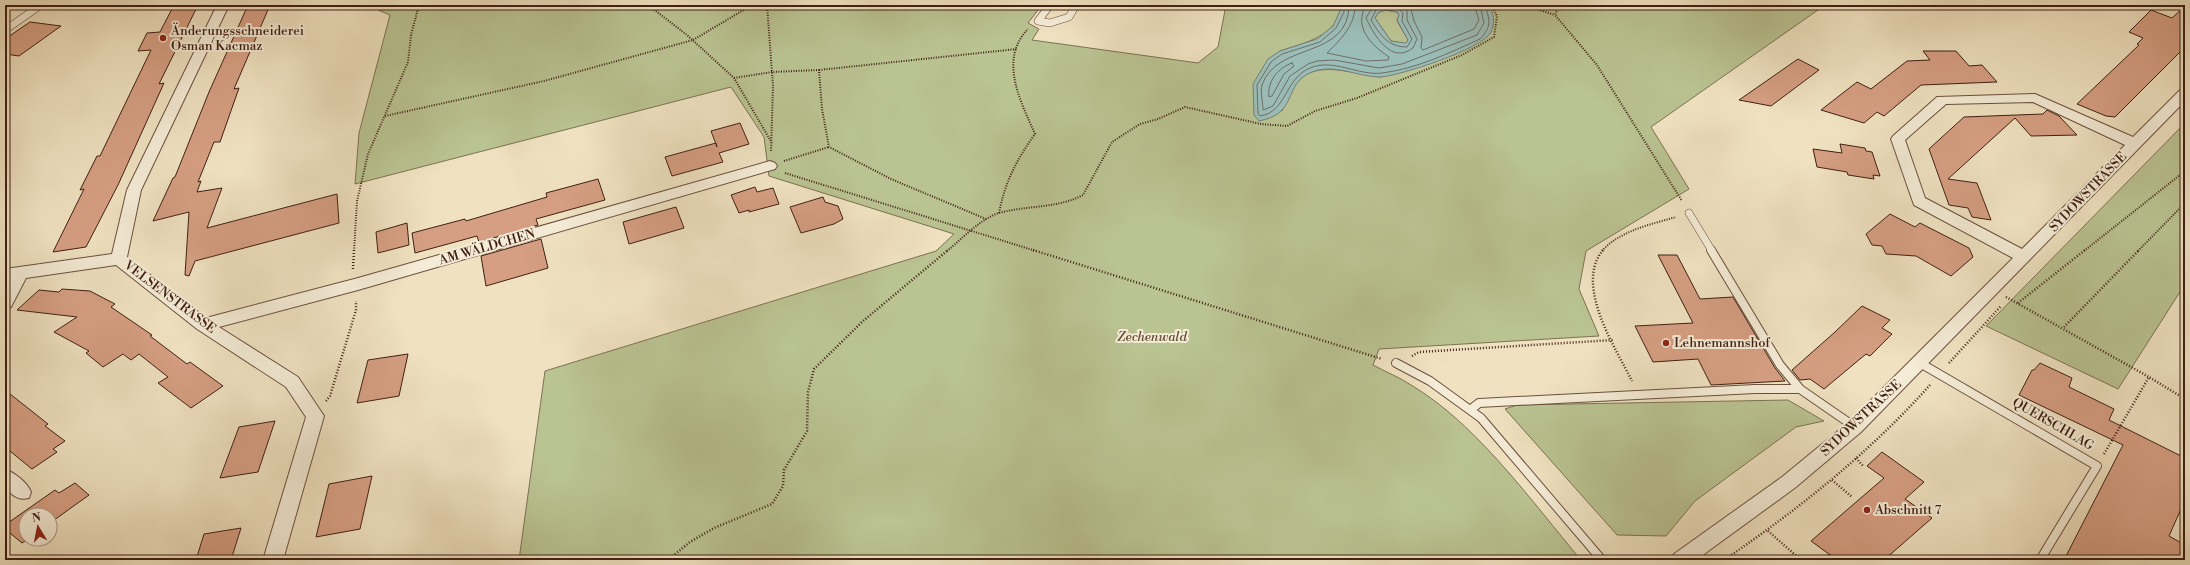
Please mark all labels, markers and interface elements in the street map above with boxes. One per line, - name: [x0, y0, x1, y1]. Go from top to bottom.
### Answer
- place label: Änderungsschneiderei Osman Kacmaz: [170, 22, 304, 54]
- marker: Änderungsschneiderei Osman Kacmaz: [158, 33, 168, 43]
- street label: SYDOWSTRASSE: [2046, 149, 2130, 235]
- street label: AM WÄLDCHEN: [436, 225, 537, 269]
- street label: VELSENSTRASSE: [120, 257, 219, 337]
- park label: Zechenwald: [1117, 329, 1188, 345]
- place label: Lehnemannshof: [1674, 335, 1771, 351]
- marker: Lehnemannshof: [1661, 338, 1671, 348]
- street label: SYDOWSTRASSE: [1817, 376, 1905, 460]
- street label: QUERSCHLAG: [2010, 394, 2097, 454]
- place label: Abschnitt 7: [1874, 502, 1942, 518]
- marker: Abschnitt 7: [1862, 505, 1872, 515]
- north arrow: [18, 507, 58, 547]
- text: N: [31, 510, 42, 526]

